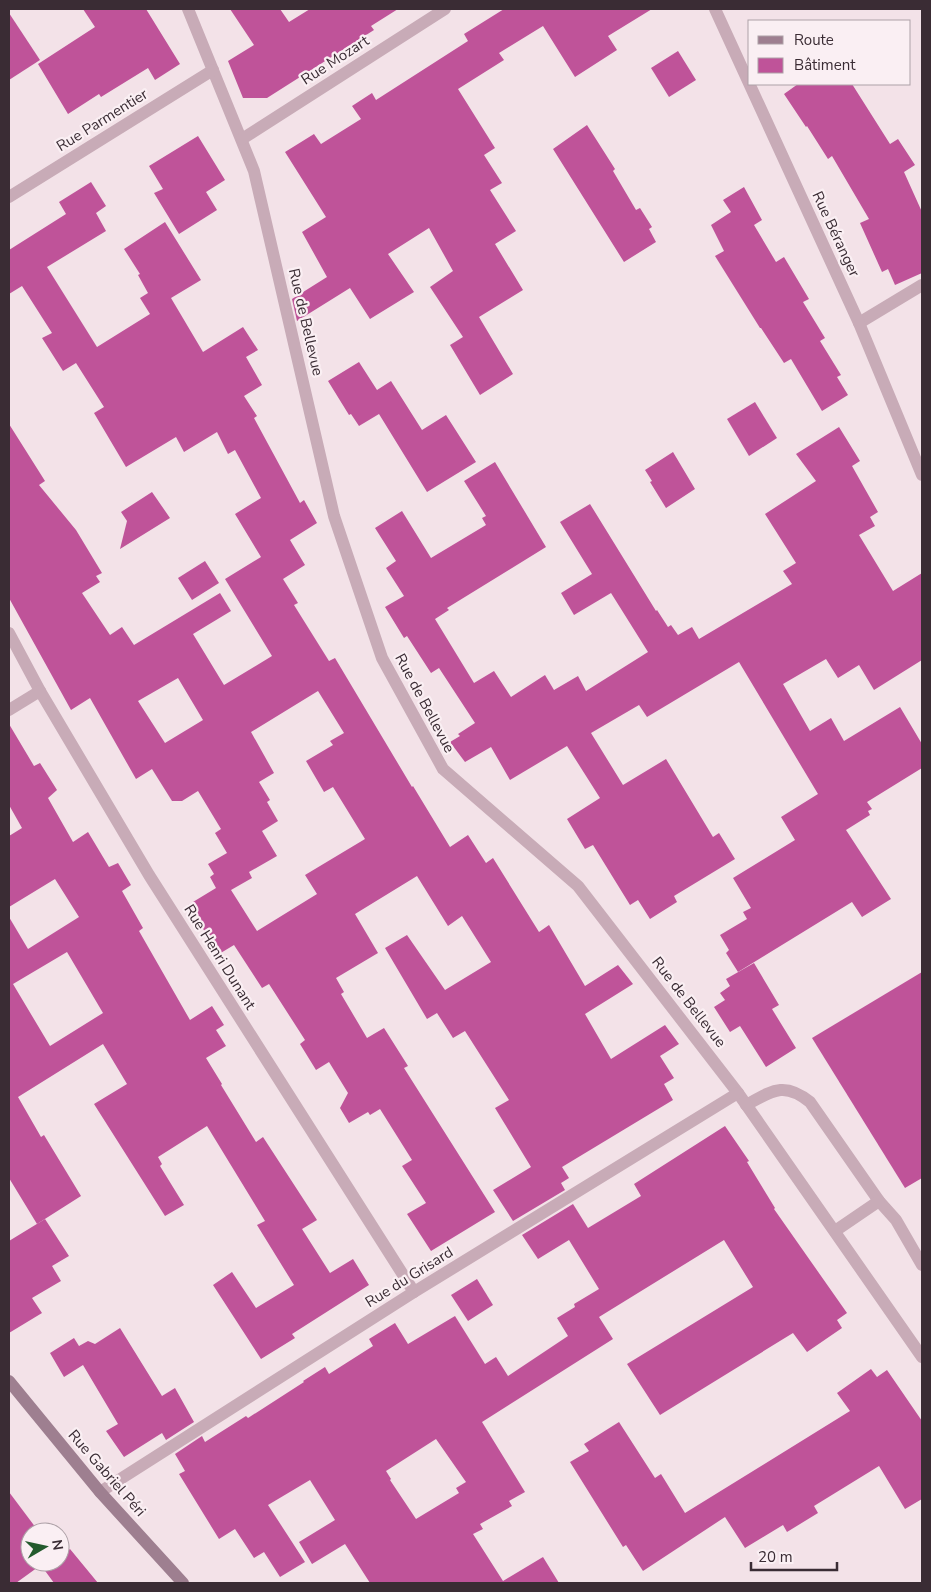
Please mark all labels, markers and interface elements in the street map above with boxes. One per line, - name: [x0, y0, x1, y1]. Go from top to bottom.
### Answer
- legend: [748, 20, 911, 85]
- street label: Rue Mozart: [297, 30, 373, 89]
- text: Route: [794, 30, 834, 50]
- text: Bâtiment: [794, 55, 856, 75]
- street label: Rue Parmentier: [53, 84, 152, 156]
- street label: Rue Béranger: [807, 188, 865, 281]
- street label: Rue de Bellevue: [284, 266, 328, 378]
- street label: Rue de Bellevue: [390, 650, 460, 756]
- street label: Rue Henri Dunant: [180, 901, 261, 1014]
- street label: Rue de Bellevue: [647, 953, 731, 1051]
- street label: Rue du Grisard: [361, 1242, 457, 1312]
- street label: Rue Gabriel Péri: [64, 1425, 150, 1521]
- north arrow: [20, 1522, 70, 1572]
- text: N: [47, 1538, 68, 1552]
- scale bar: [751, 1540, 837, 1572]
- text: 20 m: [758, 1547, 793, 1567]

